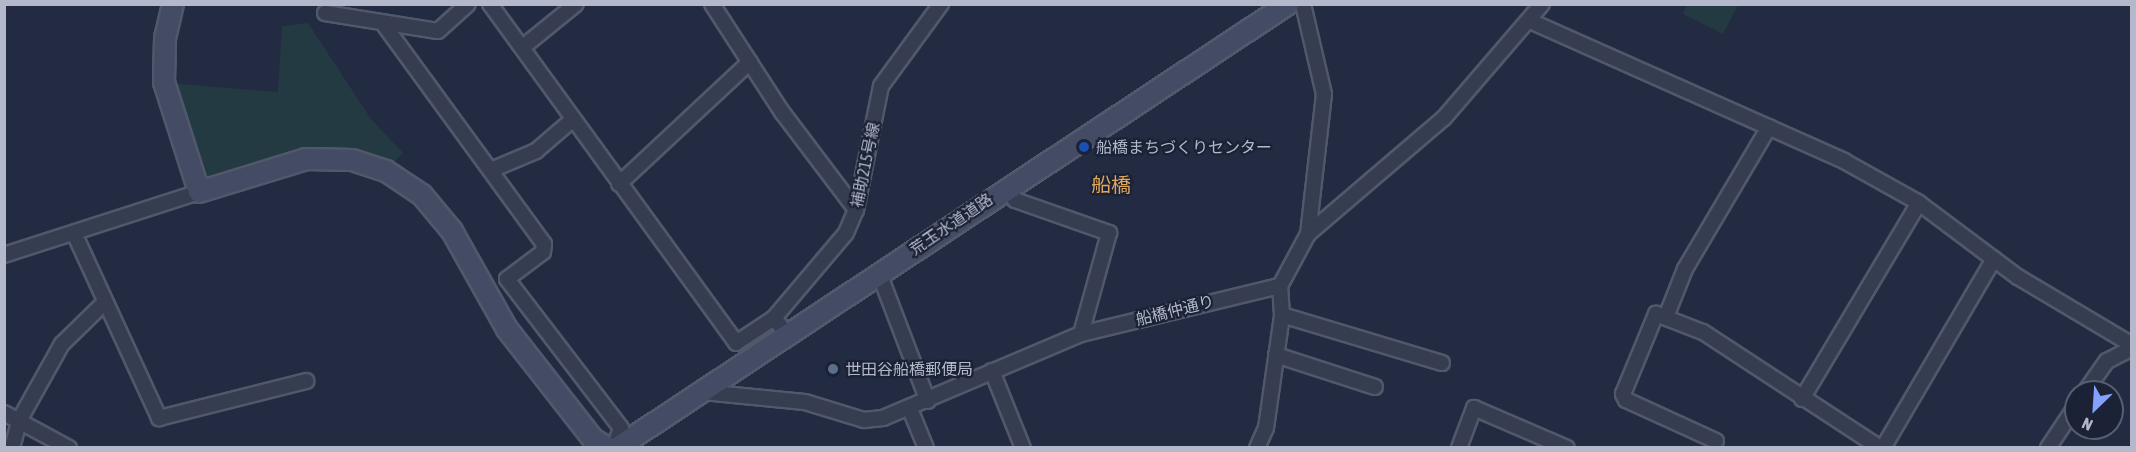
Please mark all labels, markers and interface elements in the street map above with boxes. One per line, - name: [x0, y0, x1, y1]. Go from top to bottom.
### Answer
- street label: 補助215号線: [847, 121, 883, 209]
- place label: 船橋まちづくりセンター: [1096, 137, 1272, 157]
- marker: 船橋まちづくりセンター: [1077, 140, 1091, 154]
- district label: 船橋: [1091, 172, 1131, 196]
- street label: 荒玉水道道路: [906, 189, 996, 259]
- street label: 船橋仲通り: [1134, 291, 1216, 329]
- place label: 世田谷船橋郵便局: [845, 359, 973, 379]
- marker: 世田谷船橋郵便局: [826, 362, 840, 376]
- north arrow: [2064, 380, 2124, 440]
- text: N: [2079, 414, 2095, 435]

